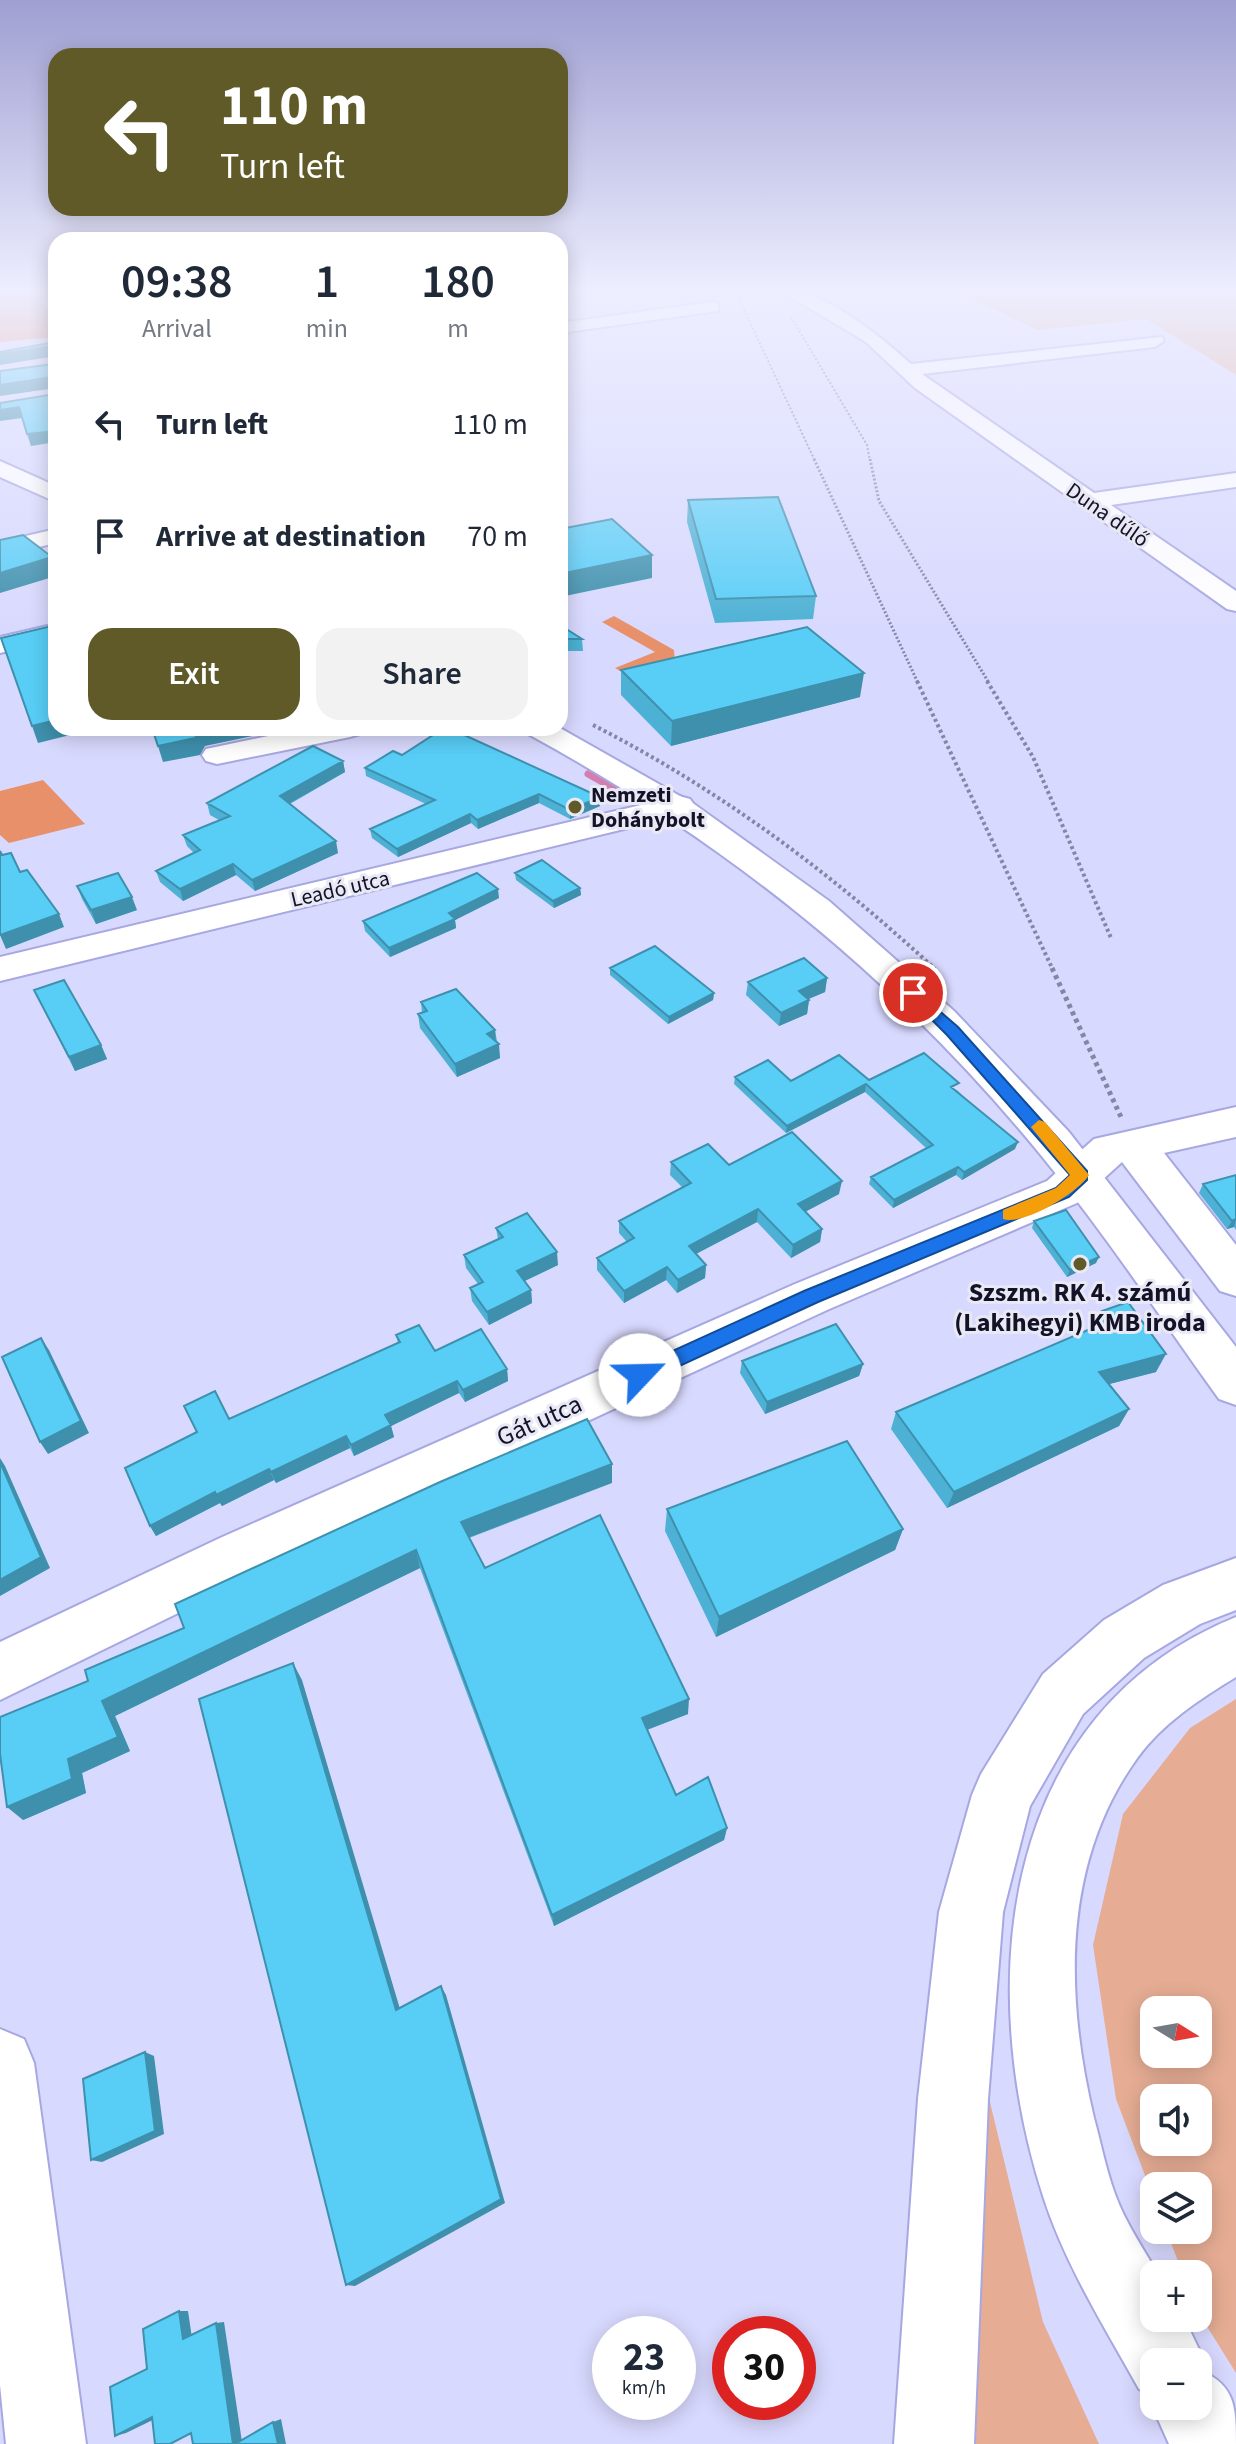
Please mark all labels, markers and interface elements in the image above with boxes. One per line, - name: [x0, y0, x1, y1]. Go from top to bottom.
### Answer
- text: 110 m: [220, 67, 368, 146]
- icon: left: [88, 80, 192, 184]
- text: Turn left: [220, 141, 345, 192]
- text: 09:38: [121, 248, 233, 316]
- text: 1: [315, 248, 339, 316]
- text: 180: [421, 248, 495, 316]
- text: Arrival: [142, 310, 212, 347]
- text: min: [306, 310, 348, 347]
- text: m: [447, 310, 469, 347]
- icon: left: [88, 402, 132, 446]
- text: Turn left: [156, 403, 268, 446]
- text: 110 m: [452, 403, 528, 446]
- street label: Duna dűlő: [1059, 475, 1155, 555]
- icon: arrive: [88, 514, 132, 558]
- text: Arrive at destination: [156, 515, 426, 558]
- text: 70 m: [467, 515, 528, 558]
- button: Exit: [88, 628, 300, 720]
- button: Share: [316, 628, 528, 720]
- place label: Nemzeti Dohánybolt: [591, 779, 705, 836]
- marker: Nemzeti Dohánybolt: [566, 798, 584, 816]
- street label: Leadó utca: [288, 862, 393, 916]
- pin: [879, 959, 947, 1027]
- icon: arrive: [891, 971, 935, 1015]
- marker: Szszm. RK 4. számú (Lakihegyi) KMB iroda: [1071, 1255, 1089, 1273]
- place label: Szszm. RK 4. számú (Lakihegyi) KMB iroda: [954, 1274, 1206, 1341]
- position arrow: [598, 1333, 682, 1417]
- street label: Gát utca: [491, 1385, 588, 1456]
- north arrow: [1140, 1996, 1212, 2068]
- map controls: [1140, 1996, 1212, 2420]
- button: sound: [1140, 2084, 1212, 2156]
- button: layers: [1140, 2172, 1212, 2244]
- button: +: [1140, 2260, 1212, 2332]
- speed limit sign: 30: [712, 2316, 816, 2420]
- text: 23: [623, 2329, 665, 2386]
- button: −: [1140, 2348, 1212, 2420]
- text: km/h: [622, 2374, 666, 2402]

